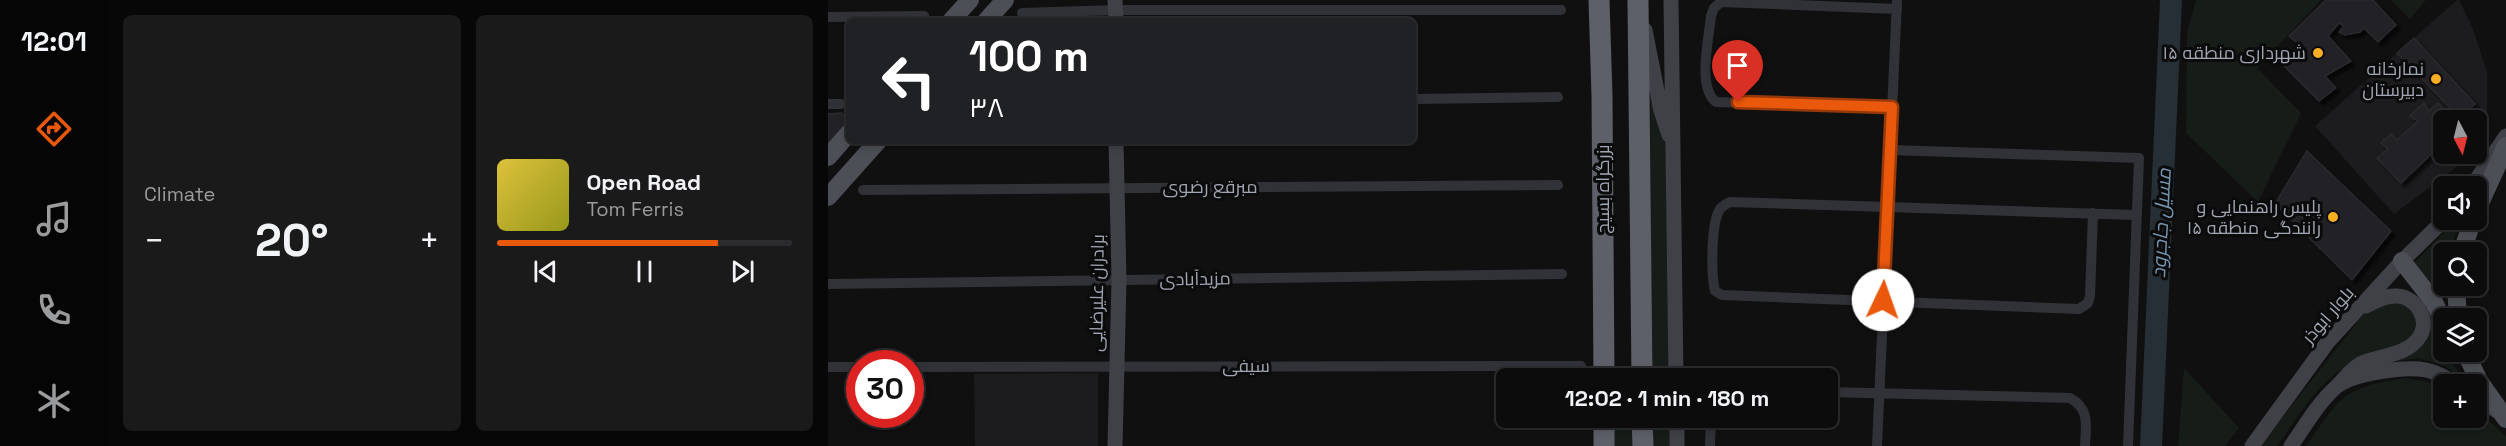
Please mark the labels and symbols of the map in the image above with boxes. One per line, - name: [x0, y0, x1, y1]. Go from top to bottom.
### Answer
- pin: [1712, 40, 1763, 102]
- place label: شهرداری منطقه ۱۵: [2163, 41, 2306, 64]
- marker: شهرداری منطقه ۱۵: [2311, 46, 2325, 60]
- place label: نمارخانه دبیرستان: [2362, 57, 2424, 101]
- marker: نمارخانه دبیرستان: [2429, 72, 2443, 86]
- north arrow: [2433, 110, 2487, 164]
- street label: بزرگراه بسیج: [1591, 144, 1615, 234]
- water label: مسیل جاجرود: [2145, 166, 2177, 278]
- street label: مبرقع رضوی: [1162, 175, 1258, 199]
- place label: پلیس راهنمایی و رانندگی منطقه ۱۵: [2187, 195, 2321, 239]
- marker: پلیس راهنمایی و رانندگی منطقه ۱۵: [2326, 210, 2340, 224]
- street label: برادران علیرضایی: [1084, 234, 1109, 352]
- street label: مزیدآبادی: [1159, 266, 1231, 291]
- position arrow: [1851, 268, 1915, 332]
- street label: بلوار ابوذر: [2296, 281, 2359, 349]
- speed limit sign: 30: [846, 350, 924, 428]
- street label: سیفی: [1222, 354, 1270, 377]

